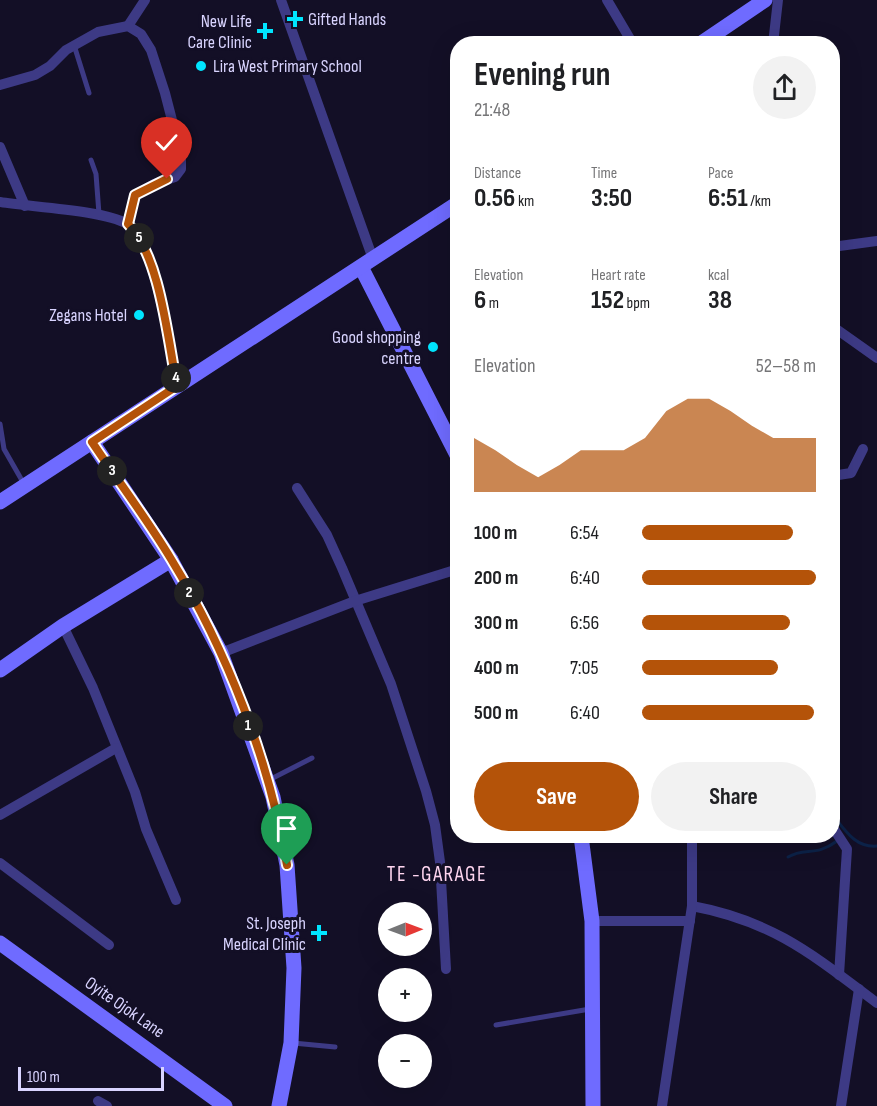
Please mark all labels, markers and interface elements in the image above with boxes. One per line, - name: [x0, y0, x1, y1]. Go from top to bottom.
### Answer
- place label: Gifted Hands: [308, 9, 386, 30]
- marker: Gifted Hands: [286, 10, 304, 28]
- place label: New Life Care Clinic: [188, 11, 252, 53]
- marker: New Life Care Clinic: [256, 22, 274, 40]
- text: Evening run: [474, 55, 610, 95]
- place label: Lira West Primary School: [213, 56, 362, 77]
- button: share: [753, 56, 816, 119]
- marker: Lira West Primary School: [194, 59, 208, 73]
- text: 21:48: [474, 98, 510, 122]
- pin: [141, 117, 192, 179]
- icon: check: [150, 126, 183, 159]
- text: Distance: [474, 164, 521, 183]
- text: Time: [591, 164, 617, 183]
- text: Pace: [708, 164, 733, 183]
- text: 0.56: [474, 183, 515, 214]
- text: 3:50: [591, 183, 632, 214]
- text: 6:51: [708, 183, 748, 214]
- text: km: [515, 192, 534, 211]
- text: /km: [748, 192, 771, 211]
- pin: 5: [124, 223, 154, 253]
- text: 5: [135, 228, 143, 247]
- text: Elevation: [474, 266, 523, 285]
- text: Heart rate: [591, 266, 646, 285]
- text: kcal: [708, 266, 729, 285]
- text: 6: [474, 285, 486, 316]
- text: 152: [591, 285, 624, 316]
- text: 38: [708, 285, 732, 316]
- text: m: [486, 294, 499, 313]
- text: bpm: [624, 294, 650, 313]
- place label: Zegans Hotel: [49, 305, 127, 326]
- marker: Zegans Hotel: [132, 308, 146, 322]
- place label: Good shopping centre: [332, 327, 421, 369]
- marker: Good shopping centre: [426, 340, 440, 354]
- text: Elevation: [474, 354, 536, 378]
- text: 52–58 m: [756, 354, 816, 378]
- pin: 4: [161, 363, 191, 393]
- text: 4: [172, 368, 180, 387]
- pin: 3: [97, 456, 127, 486]
- text: 3: [108, 461, 116, 480]
- text: 100 m: [474, 521, 517, 545]
- text: 6:54: [570, 521, 599, 545]
- text: 200 m: [474, 566, 518, 590]
- text: 6:40: [570, 566, 600, 590]
- pin: 2: [174, 578, 204, 608]
- text: 2: [185, 583, 193, 602]
- text: 300 m: [474, 611, 518, 635]
- text: 6:56: [570, 611, 599, 635]
- text: 400 m: [474, 656, 519, 680]
- text: 7:05: [570, 656, 599, 680]
- text: 500 m: [474, 701, 518, 725]
- text: 6:40: [570, 701, 600, 725]
- pin: 1: [233, 711, 263, 741]
- text: 1: [245, 716, 251, 735]
- button: Save: [474, 762, 639, 831]
- button: Share: [651, 762, 816, 831]
- pin: [261, 803, 312, 865]
- icon: arrive: [270, 812, 303, 845]
- district label: TE -GARAGE: [387, 862, 487, 887]
- north arrow: [378, 902, 432, 956]
- map controls: [378, 902, 432, 1088]
- place label: St. Joseph Medical Clinic: [223, 913, 306, 955]
- marker: St. Joseph Medical Clinic: [310, 924, 328, 942]
- button: +: [378, 968, 432, 1022]
- street label: Oyite Ojok Lane: [81, 972, 169, 1043]
- button: −: [378, 1034, 432, 1088]
- scale bar: [18, 1064, 164, 1092]
- text: 100 m: [27, 1068, 60, 1087]

